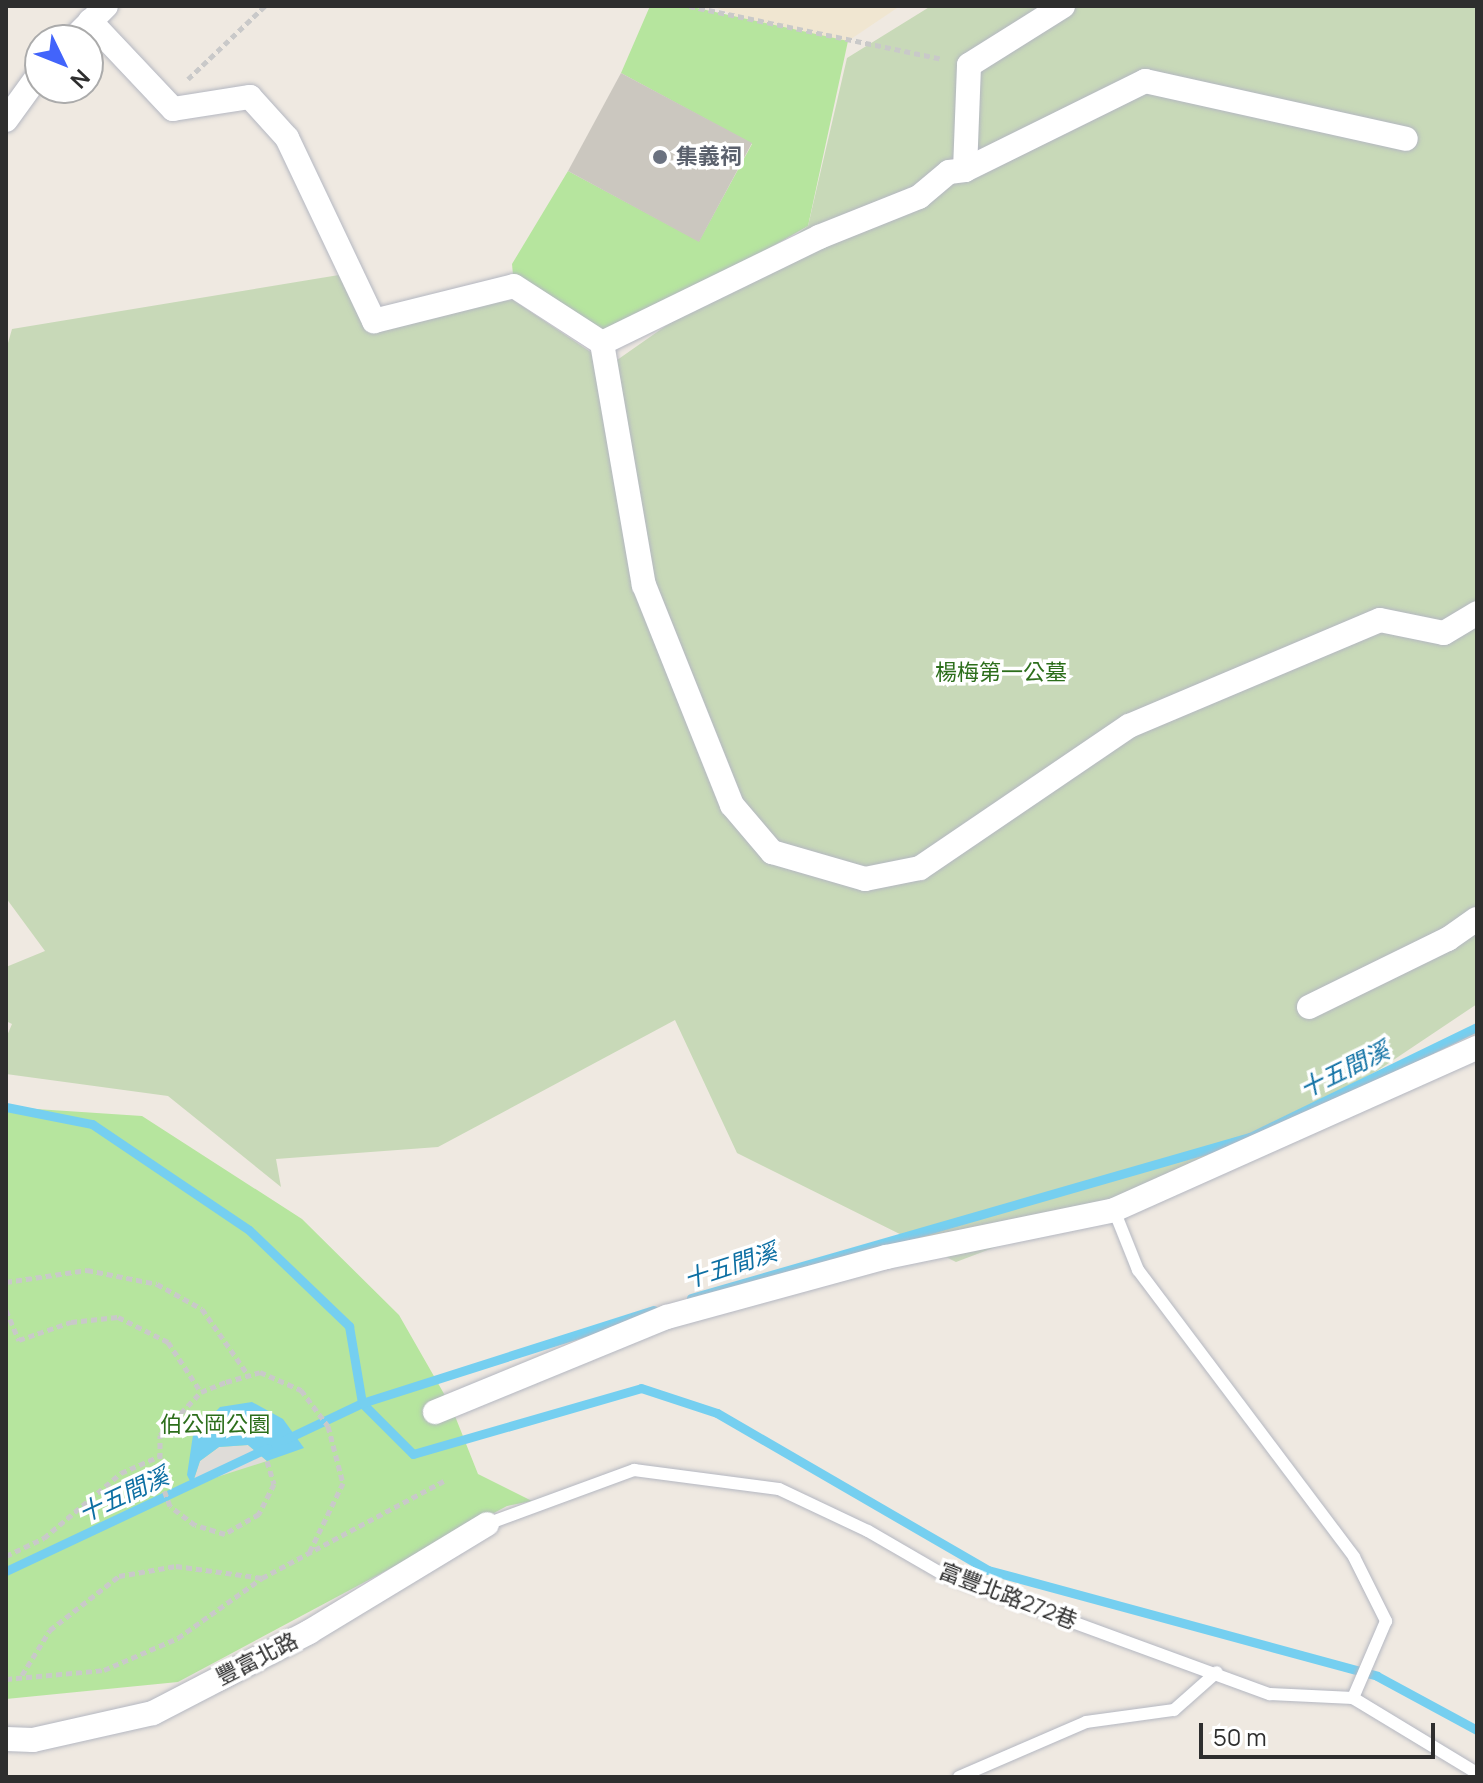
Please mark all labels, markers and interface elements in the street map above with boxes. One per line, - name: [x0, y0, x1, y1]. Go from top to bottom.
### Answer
- north arrow: [24, 24, 104, 104]
- text: N: [64, 63, 96, 95]
- place label: 集義祠: [676, 144, 742, 170]
- marker: 集義祠: [651, 148, 669, 166]
- park label: 楊梅第一公墓: [935, 660, 1067, 686]
- water label: 十五間溪: [1295, 1035, 1393, 1103]
- water label: 十五間溪: [680, 1236, 780, 1294]
- park label: 伯公岡公園: [160, 1412, 270, 1438]
- water label: 十五間溪: [73, 1461, 173, 1527]
- street label: 富豐北路272巷: [935, 1557, 1081, 1635]
- street label: 豐富北路: [212, 1627, 302, 1691]
- scale bar: [1203, 1707, 1439, 1757]
- text: 50 m: [1213, 1720, 1267, 1753]

